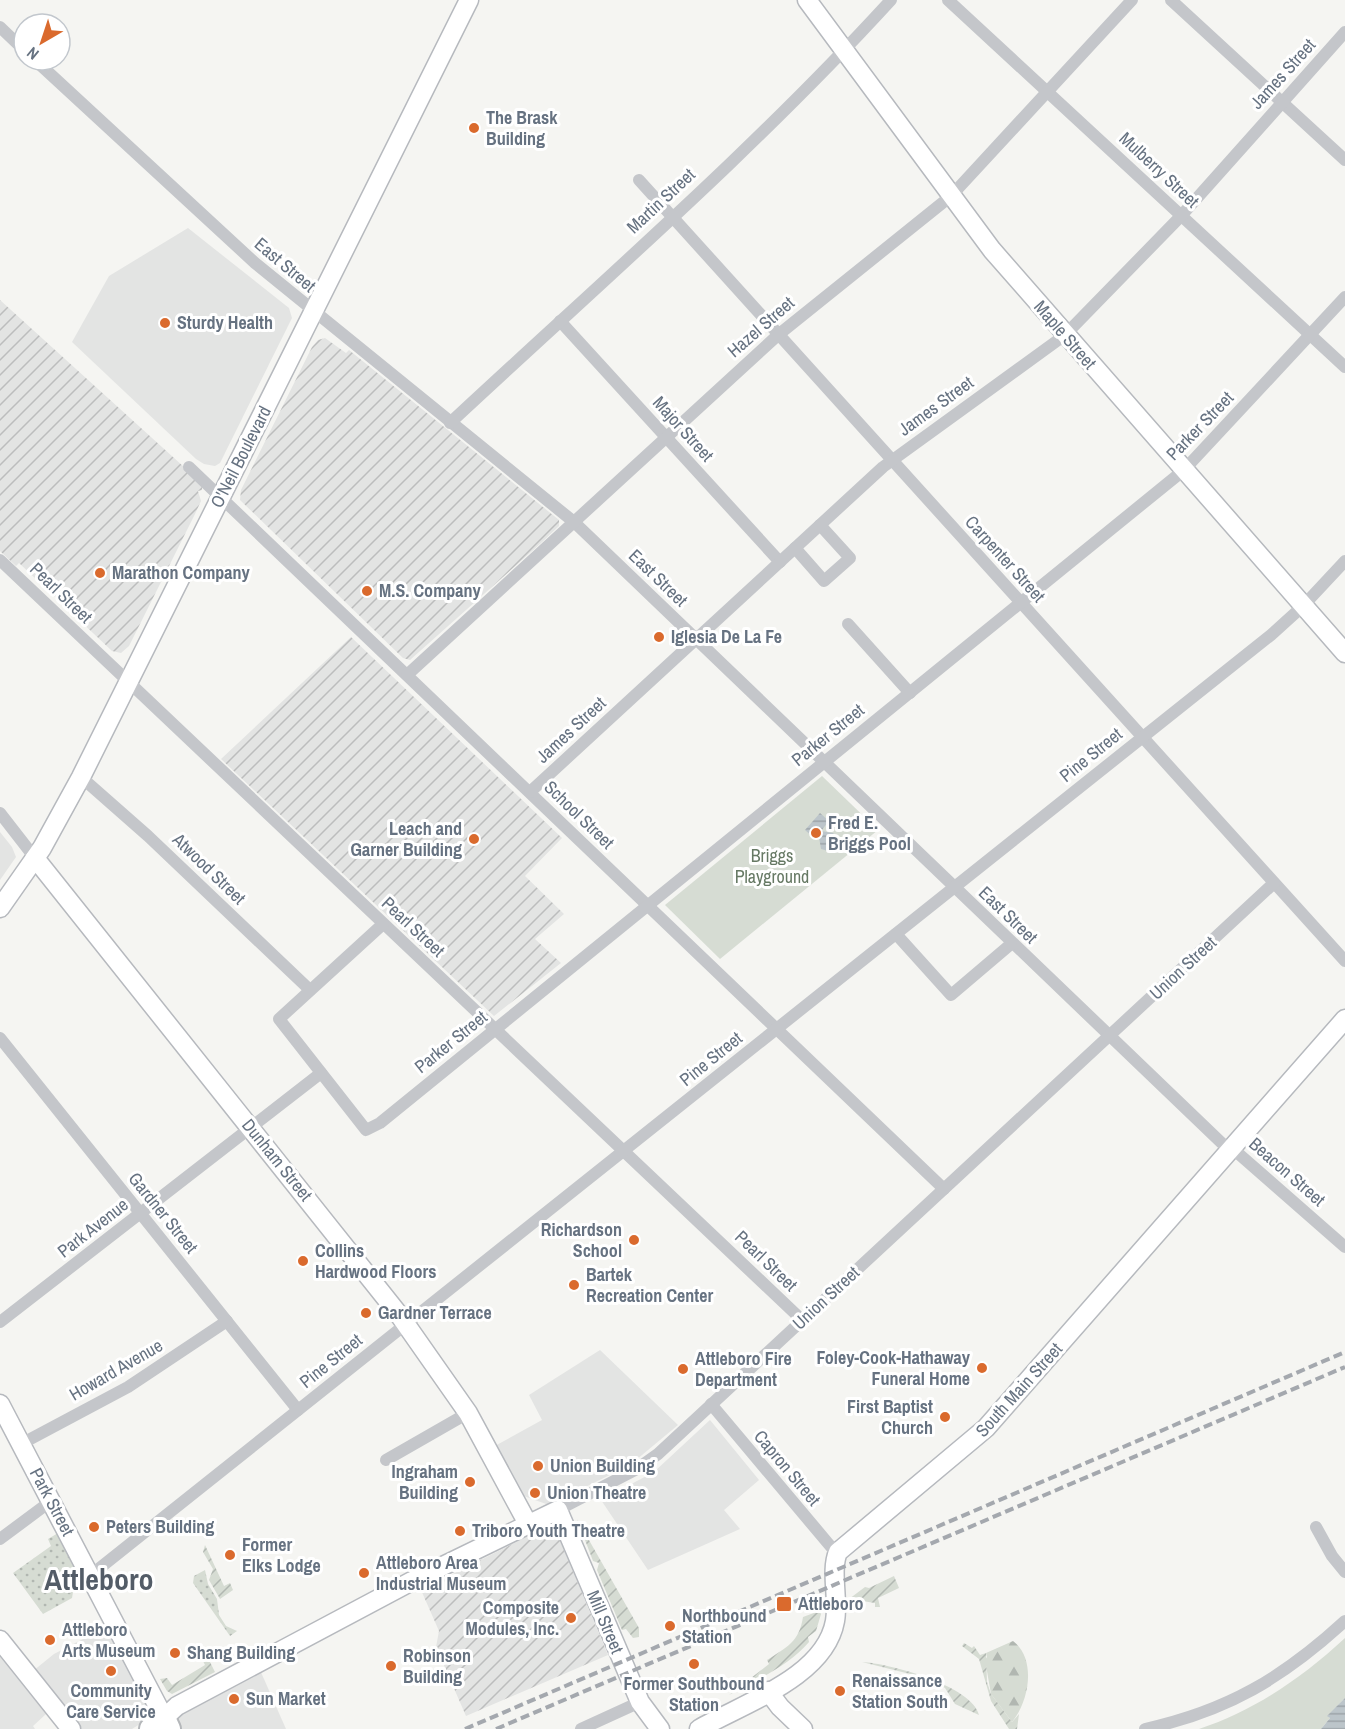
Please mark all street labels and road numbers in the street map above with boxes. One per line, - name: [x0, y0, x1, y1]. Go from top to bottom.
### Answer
- street label: James Street: [1244, 33, 1321, 114]
- street label: Mulberry Street: [1114, 126, 1205, 213]
- street label: Martin Street: [621, 162, 700, 239]
- street label: East Street: [249, 232, 321, 298]
- street label: Hazel Street: [722, 291, 800, 363]
- street label: Maple Street: [1028, 295, 1102, 374]
- street label: James Street: [893, 370, 978, 441]
- street label: Parker Street: [1160, 386, 1239, 466]
- street label: Major Street: [647, 390, 720, 467]
- street label: O'Neil Boulevard: [204, 402, 277, 512]
- street label: Carpenter Street: [960, 510, 1051, 608]
- street label: East Street: [623, 543, 693, 612]
- street label: Pearl Street: [25, 557, 98, 629]
- street label: James Street: [530, 691, 611, 768]
- street label: Parker Street: [786, 698, 869, 772]
- street label: Pine Street: [1054, 722, 1127, 788]
- street label: School Street: [539, 775, 620, 854]
- street label: Atwood Street: [167, 827, 251, 910]
- street label: East Street: [973, 880, 1043, 949]
- street label: Pearl Street: [376, 891, 450, 962]
- street label: Union Street: [1144, 930, 1221, 1005]
- street label: Parker Street: [409, 1005, 492, 1079]
- street label: Pine Street: [674, 1026, 747, 1092]
- street label: Dunham Street: [236, 1113, 318, 1206]
- street label: Beacon Street: [1244, 1132, 1331, 1212]
- street label: Gardner Street: [123, 1167, 204, 1258]
- street label: Park Avenue: [52, 1192, 133, 1263]
- street label: Pearl Street: [730, 1225, 803, 1297]
- street label: Union Street: [787, 1260, 864, 1335]
- street label: Pine Street: [294, 1328, 367, 1394]
- street label: Howard Avenue: [64, 1333, 167, 1406]
- street label: South Main Street: [970, 1337, 1068, 1442]
- street label: Capron Street: [748, 1424, 826, 1511]
- street label: Park Street: [24, 1463, 81, 1540]
- street label: Mill Street: [581, 1586, 630, 1657]

